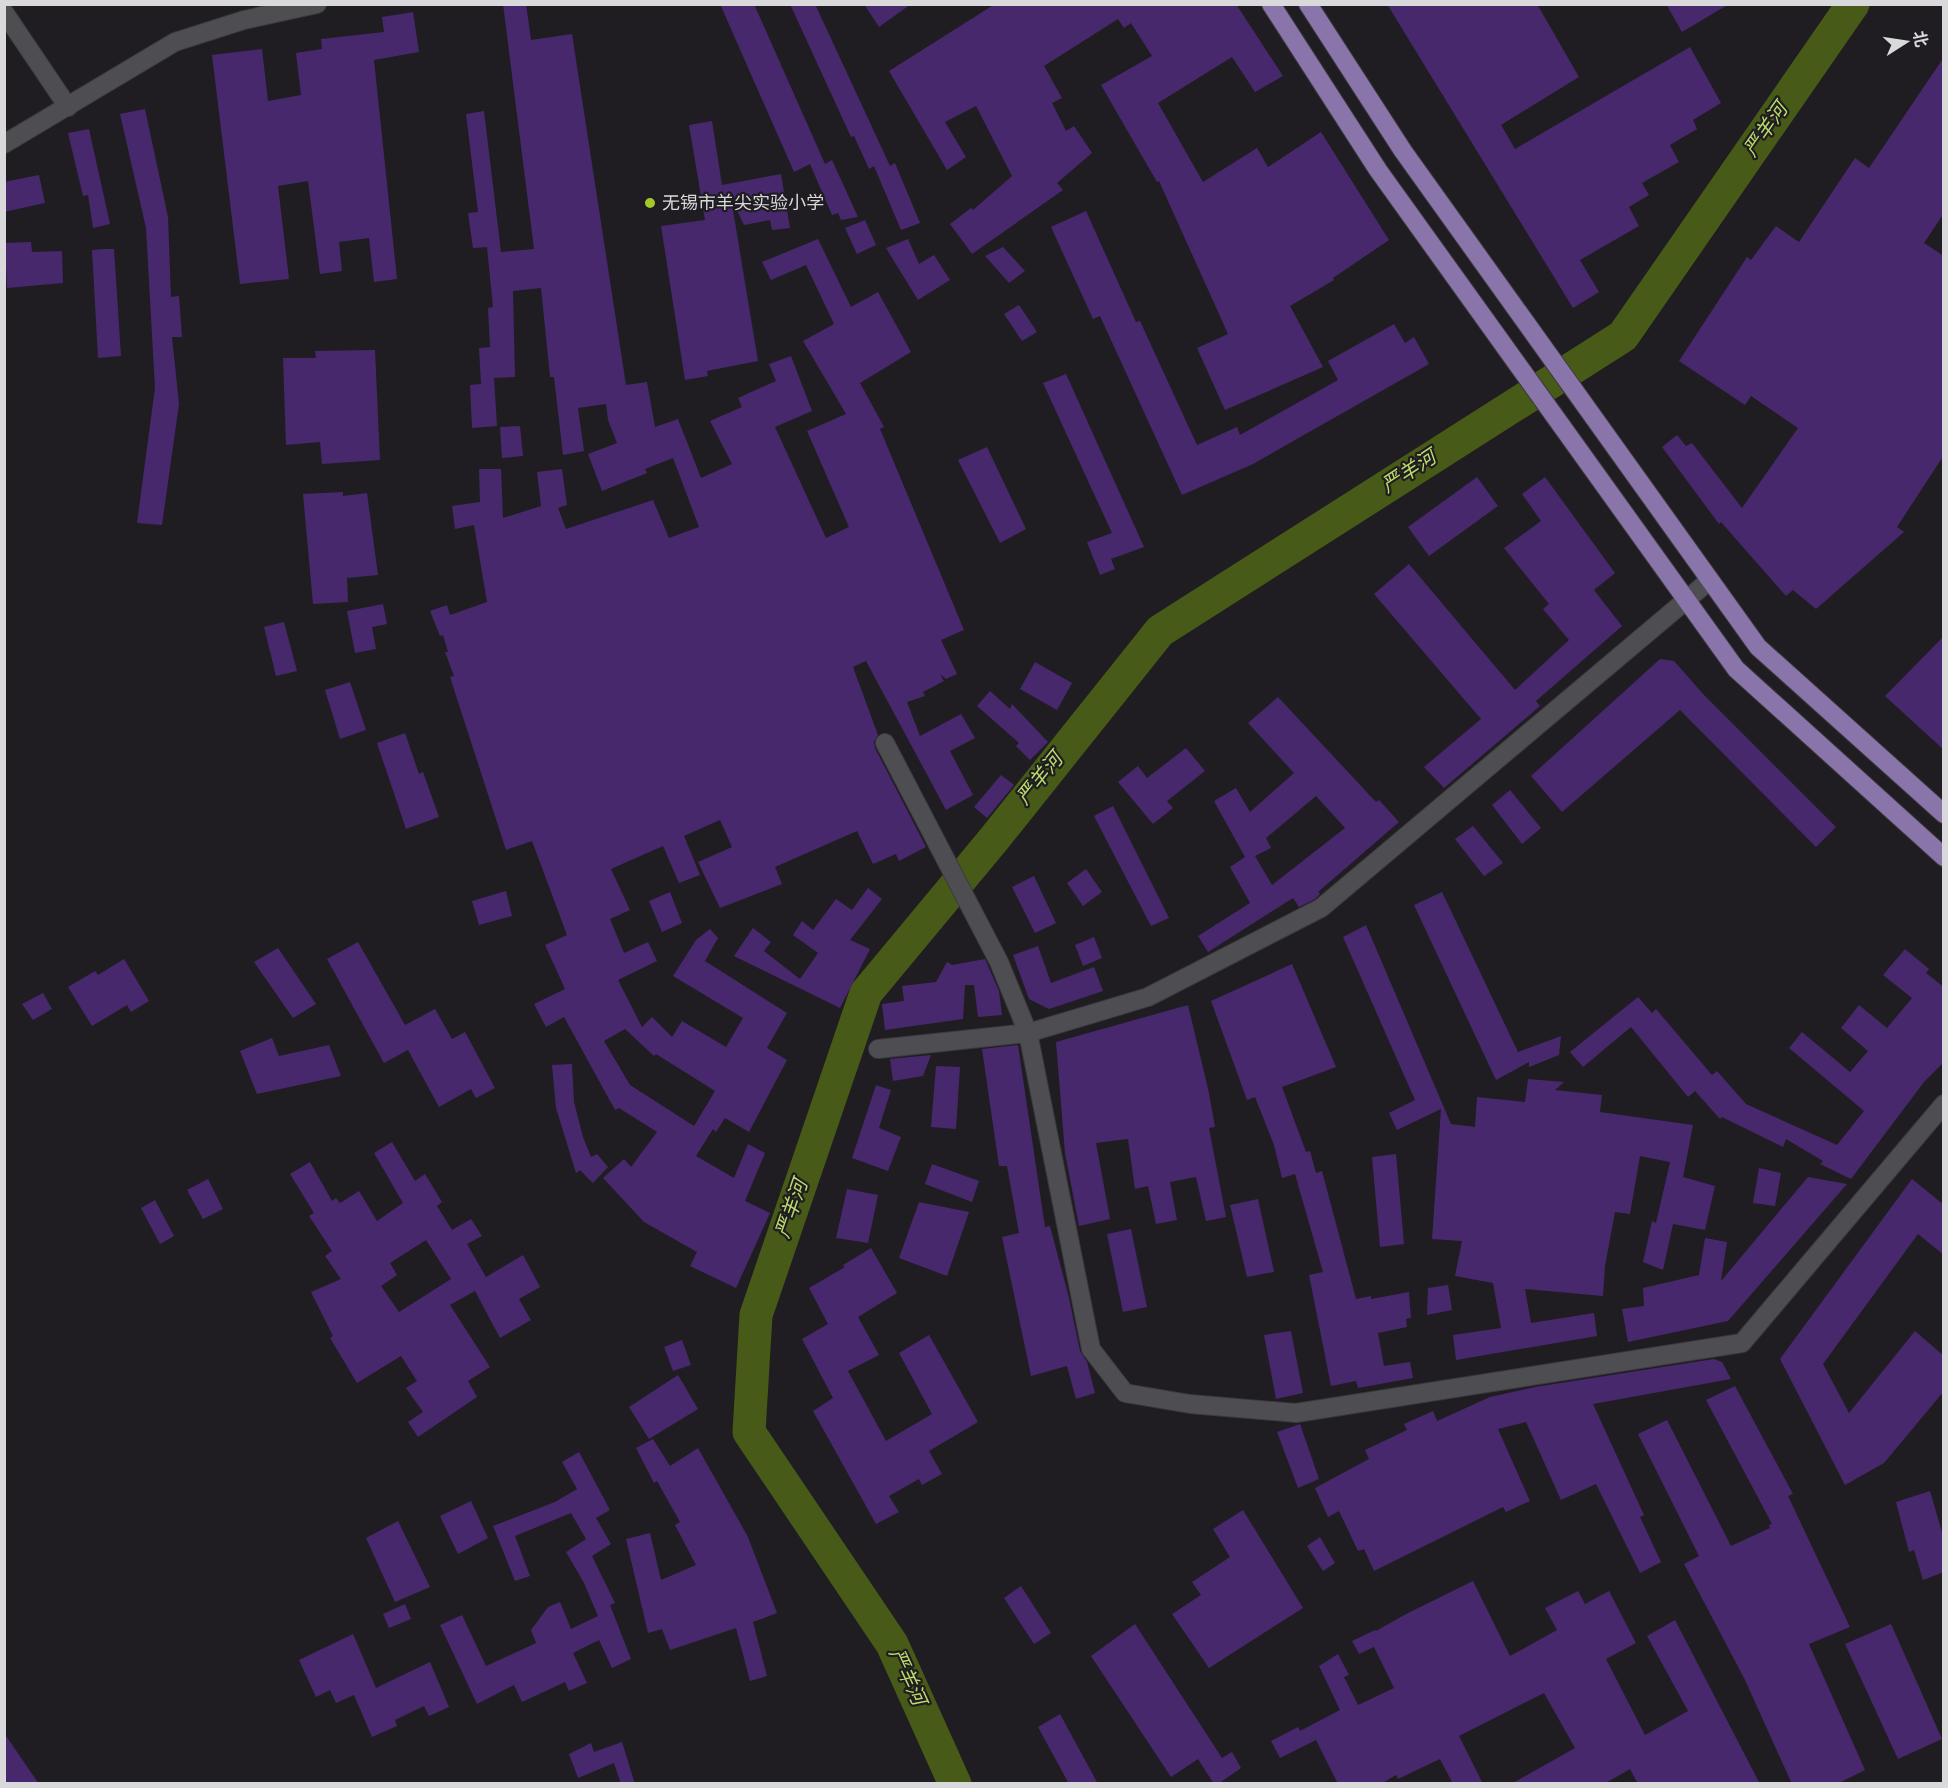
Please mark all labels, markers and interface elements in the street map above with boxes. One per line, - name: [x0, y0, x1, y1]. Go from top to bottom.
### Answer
- north arrow: [1876, 12, 1936, 72]
- text: 北: [1908, 29, 1931, 49]
- water label: 严羊河: [1739, 95, 1795, 161]
- place label: 无锡市羊尖实验小学: [662, 192, 824, 214]
- marker: 无锡市羊尖实验小学: [643, 196, 657, 210]
- water label: 严羊河: [1377, 443, 1444, 498]
- water label: 严羊河: [1012, 745, 1071, 810]
- water label: 严羊河: [771, 1173, 814, 1241]
- water label: 严羊河: [883, 1645, 932, 1713]

